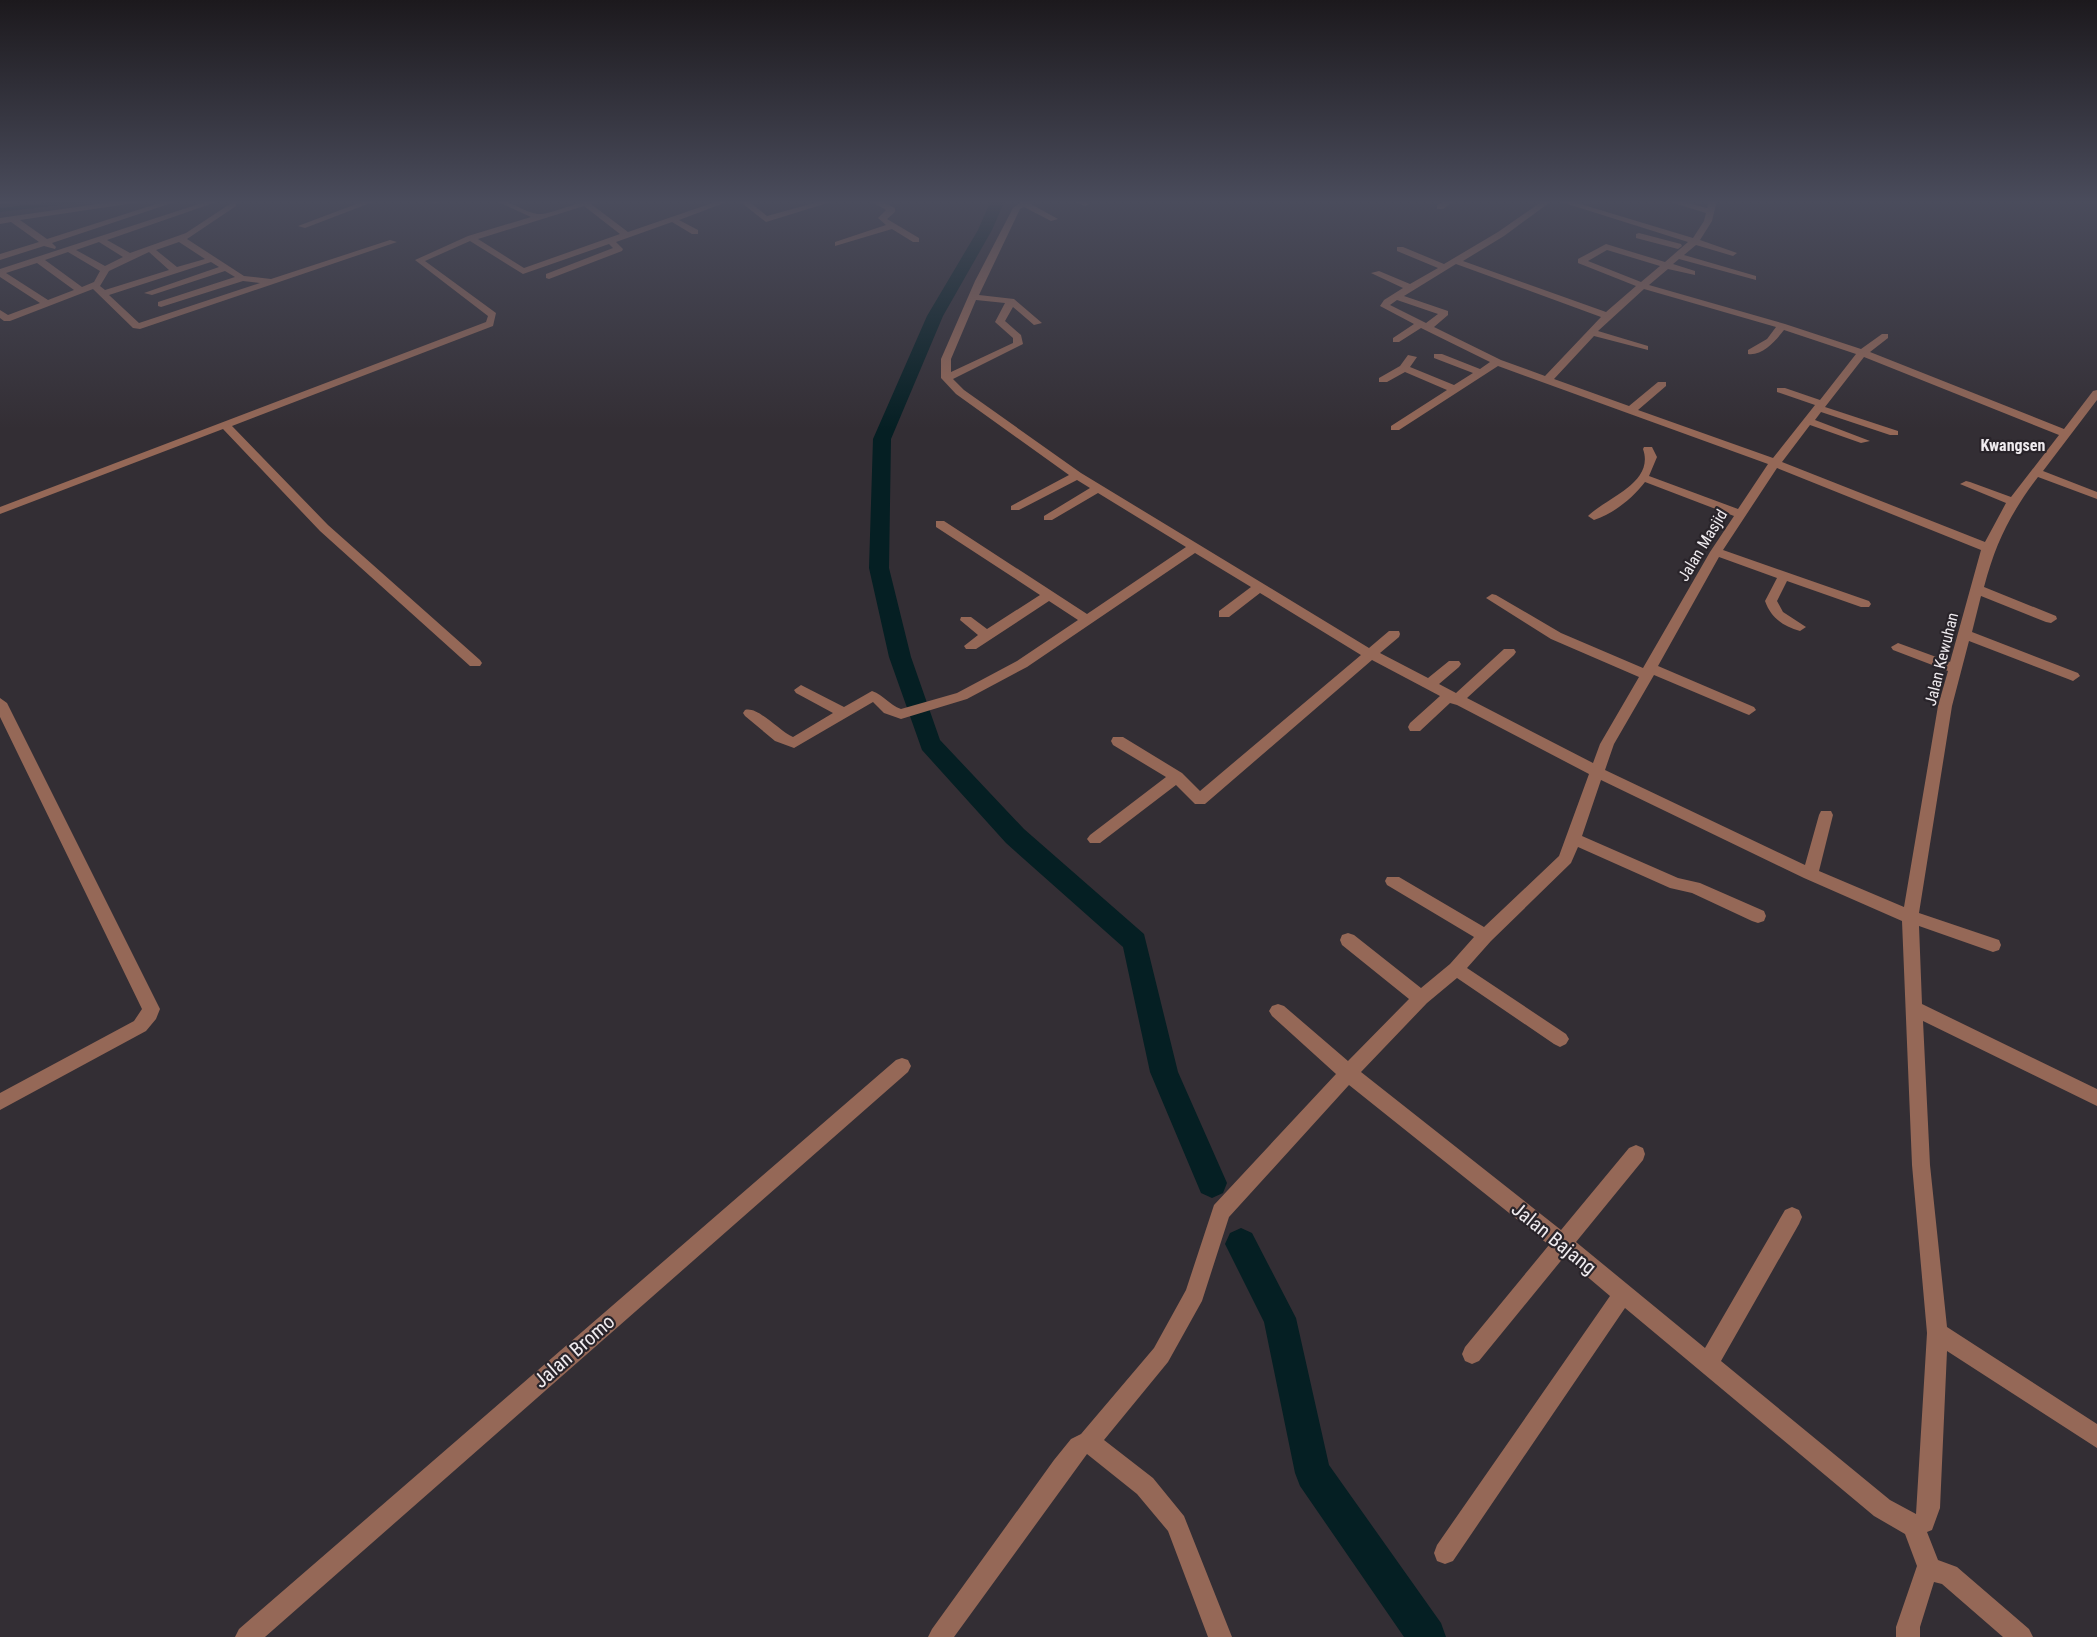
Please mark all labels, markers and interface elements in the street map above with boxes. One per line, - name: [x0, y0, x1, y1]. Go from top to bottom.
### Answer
- district label: Kwangsen: [1981, 436, 2046, 455]
- street label: Jalan Masjid: [1674, 506, 1731, 585]
- street label: Jalan Kewuhan: [1921, 611, 1962, 708]
- street label: Jalan Bajang: [1507, 1197, 1601, 1279]
- street label: Jalan Bromo: [529, 1309, 619, 1393]

